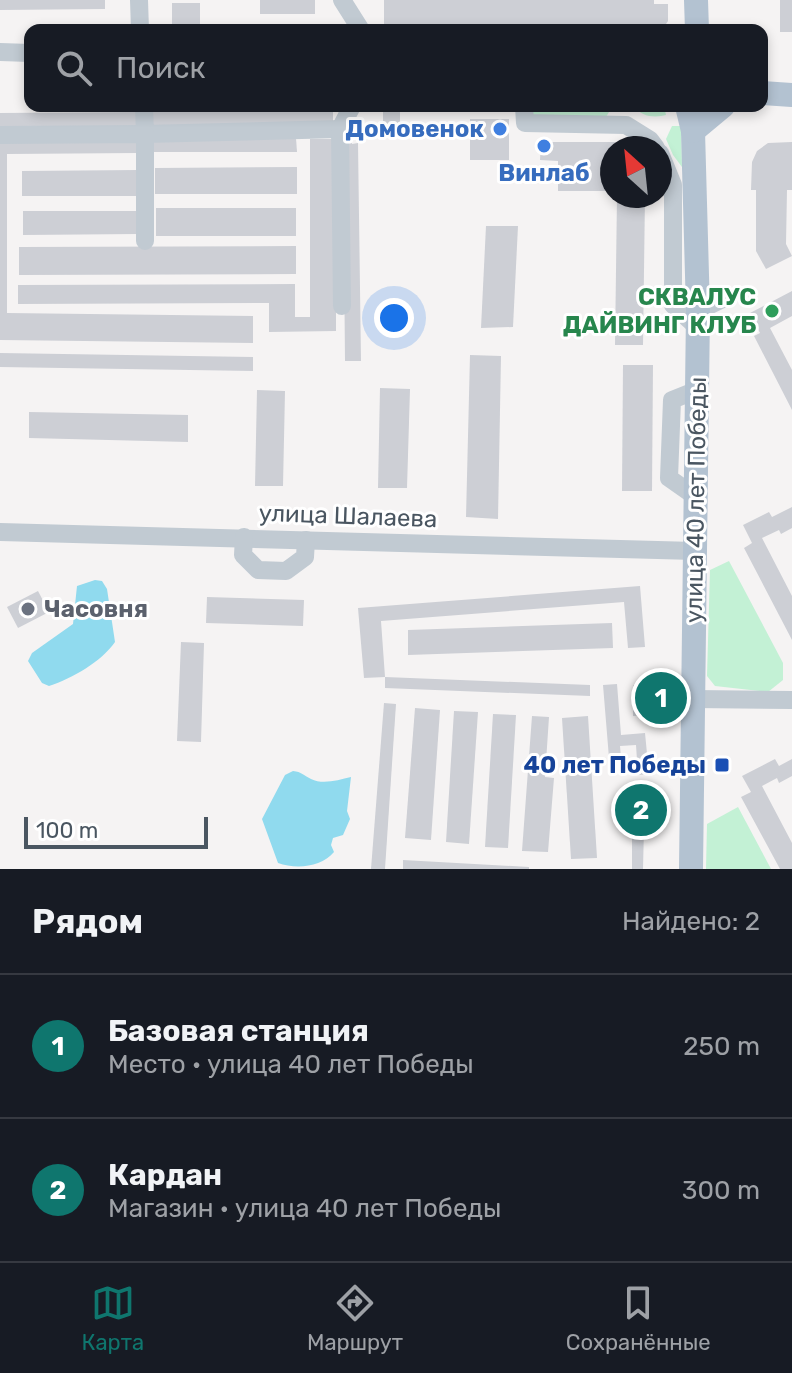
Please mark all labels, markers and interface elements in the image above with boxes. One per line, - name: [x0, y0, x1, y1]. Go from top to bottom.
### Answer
- search box: [24, 24, 768, 112]
- icon: search: [52, 46, 96, 90]
- text: Поиск: [116, 50, 206, 86]
- place label: Домовенок: [345, 115, 484, 143]
- marker: Домовенок: [491, 120, 509, 138]
- north arrow: [600, 136, 672, 208]
- marker: Винлаб: [535, 137, 553, 155]
- place label: Винлаб: [498, 159, 590, 187]
- place label: СКВАЛУС ДАЙВИНГ КЛУБ: [563, 283, 756, 339]
- your location: [374, 298, 414, 338]
- marker: СКВАЛУС ДАЙВИНГ КЛУБ: [763, 302, 781, 320]
- street label: улица 40 лет Победы: [680, 377, 712, 623]
- street label: улица Шалаева: [258, 499, 438, 533]
- place label: Часовня: [44, 595, 148, 623]
- marker: Часовня: [19, 600, 37, 618]
- pin: 1: [635, 668, 687, 728]
- place label: 40 лет Победы: [524, 751, 706, 779]
- marker: 40 лет Победы: [713, 756, 731, 774]
- pin: 2: [615, 780, 667, 840]
- scale bar: [24, 813, 208, 849]
- text: 100 m: [36, 817, 98, 844]
- text: Рядом: [32, 901, 143, 942]
- text: Найдено: 2: [622, 906, 760, 937]
- text: Базовая станция: [108, 1013, 369, 1049]
- text: 1: [52, 1031, 64, 1062]
- text: 250 m: [683, 1031, 760, 1062]
- text: Место · улица 40 лет Победы: [108, 1049, 474, 1080]
- text: Кардан: [108, 1157, 222, 1193]
- text: 2: [50, 1175, 66, 1206]
- text: 300 m: [682, 1175, 760, 1206]
- text: Магазин · улица 40 лет Победы: [108, 1193, 502, 1224]
- tab: Карта: [81, 1281, 144, 1356]
- tab: Маршрут: [307, 1281, 403, 1356]
- tab: Сохранённые: [566, 1281, 711, 1356]

